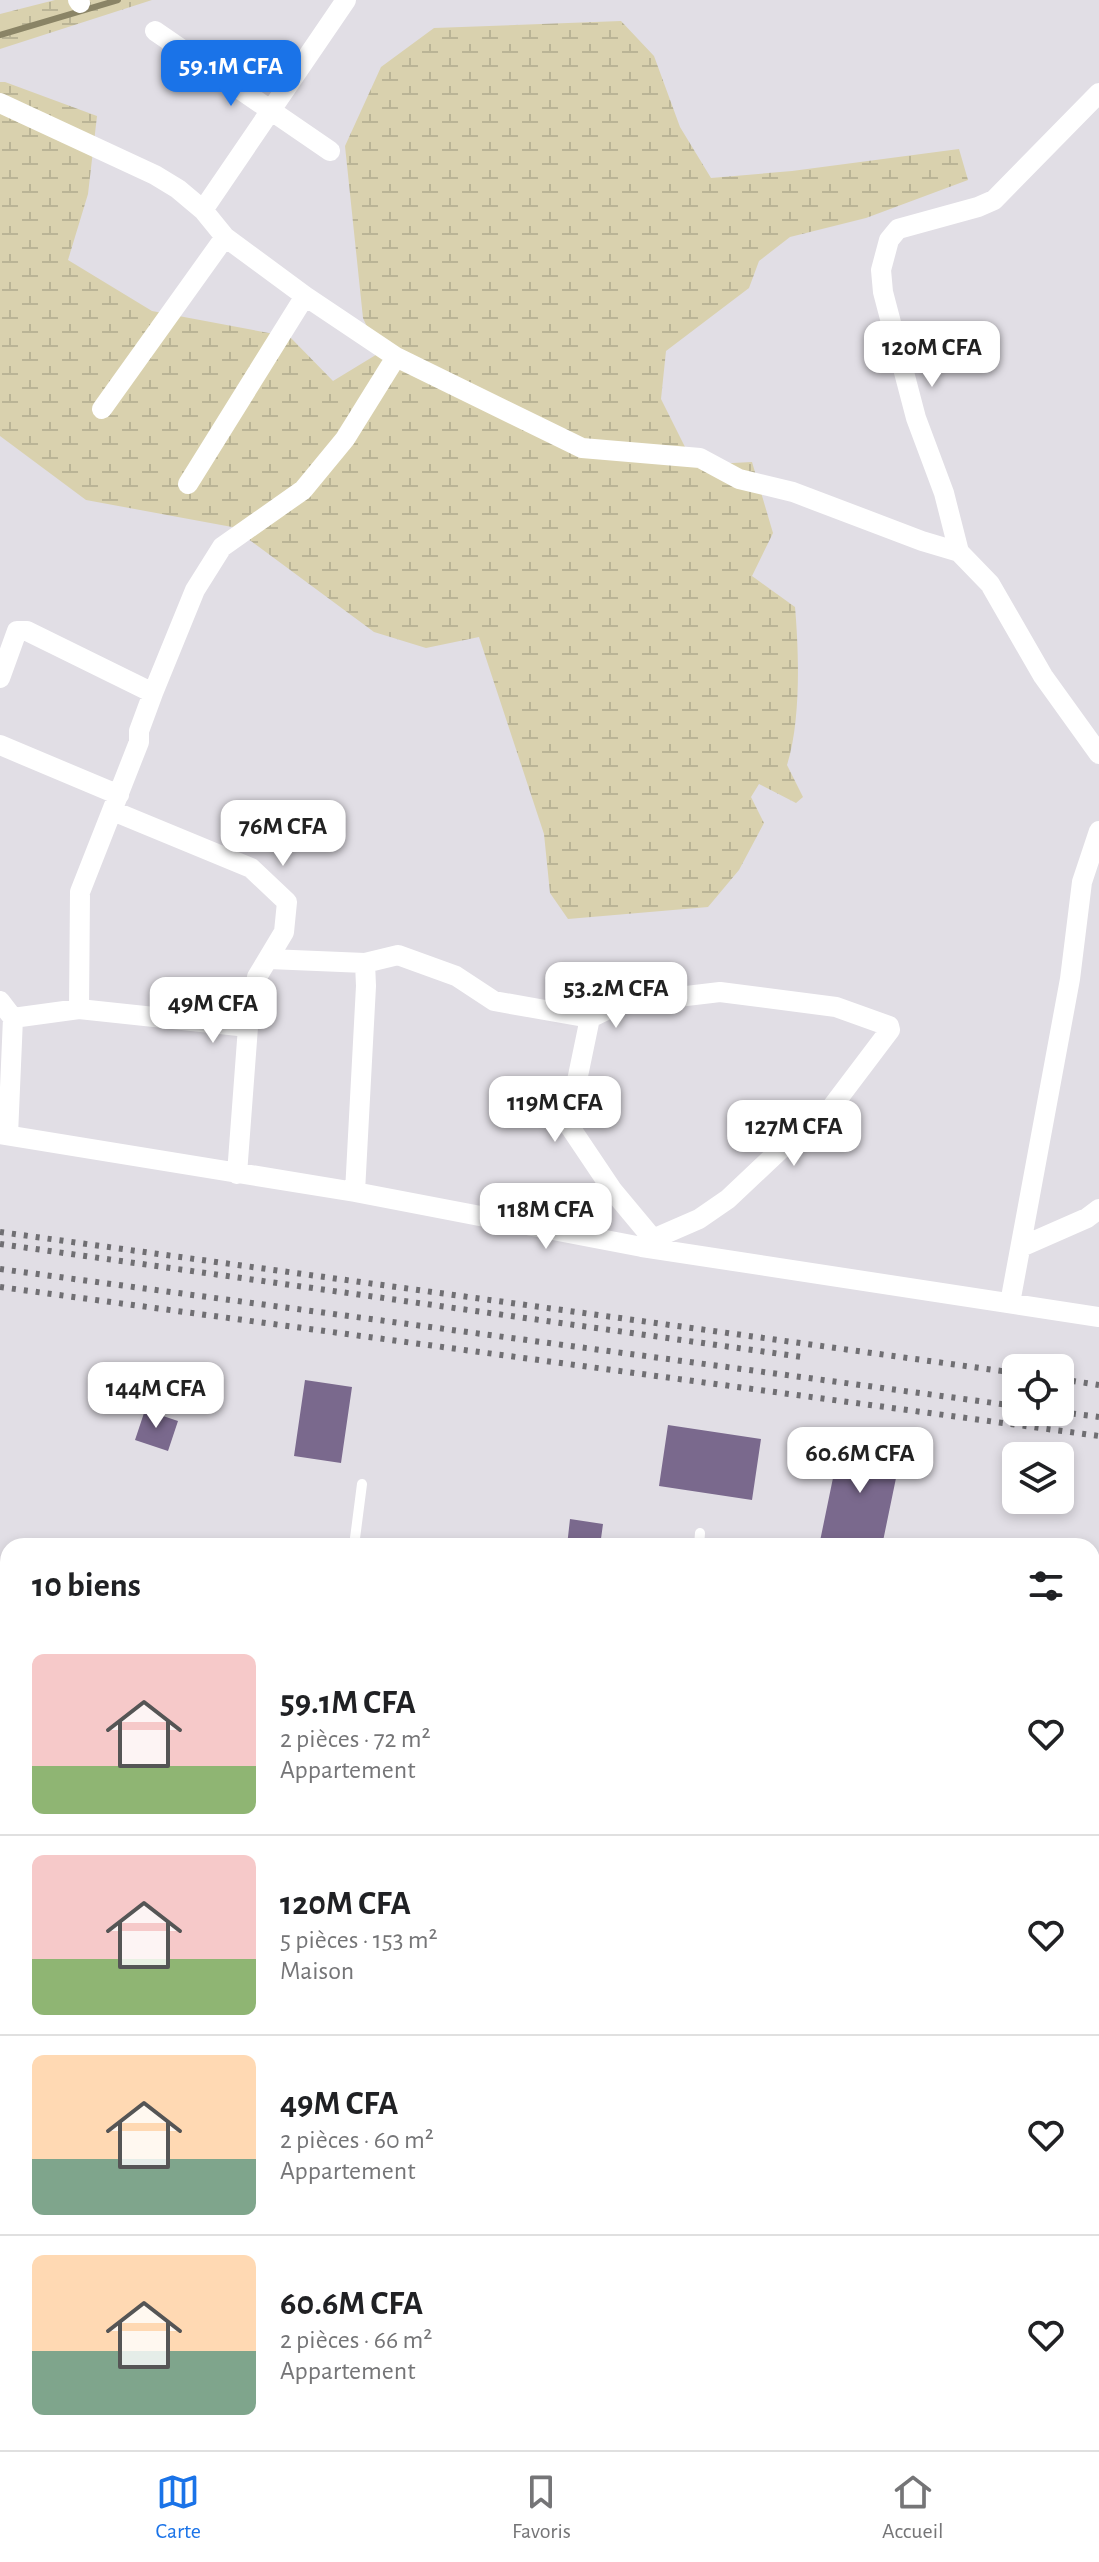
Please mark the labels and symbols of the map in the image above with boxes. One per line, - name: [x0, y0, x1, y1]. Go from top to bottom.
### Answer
- pin: 59.1M CFA: [139, 40, 323, 108]
- pin: 120M CFA: [849, 321, 1015, 389]
- pin: 76M CFA: [209, 800, 357, 868]
- pin: 53.2M CFA: [524, 962, 708, 1030]
- pin: 49M CFA: [139, 977, 287, 1045]
- pin: 119M CFA: [472, 1076, 638, 1144]
- pin: 127M CFA: [711, 1100, 877, 1168]
- pin: 118M CFA: [463, 1183, 629, 1251]
- pin: 144M CFA: [73, 1362, 239, 1430]
- pin: 60.6M CFA: [768, 1427, 952, 1495]

